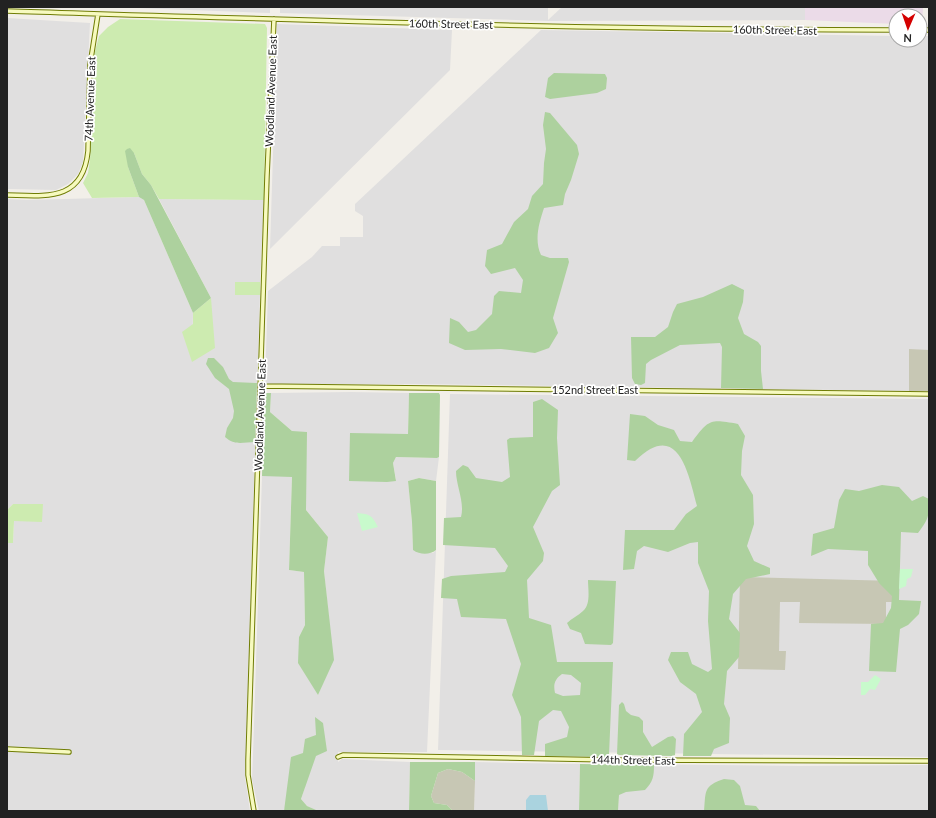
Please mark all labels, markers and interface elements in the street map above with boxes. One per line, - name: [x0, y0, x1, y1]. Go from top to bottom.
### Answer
- north arrow: [888, 8, 928, 48]
- street label: 160th Street East: [409, 16, 493, 31]
- street label: 160th Street East: [733, 22, 817, 37]
- text: N: [903, 32, 912, 45]
- street label: Woodland Avenue East: [262, 35, 279, 147]
- street label: 74th Avenue East: [82, 56, 97, 142]
- street label: Woodland Avenue East: [251, 359, 268, 471]
- street label: 152nd Street East: [552, 383, 638, 396]
- street label: 144th Street East: [591, 752, 675, 767]

